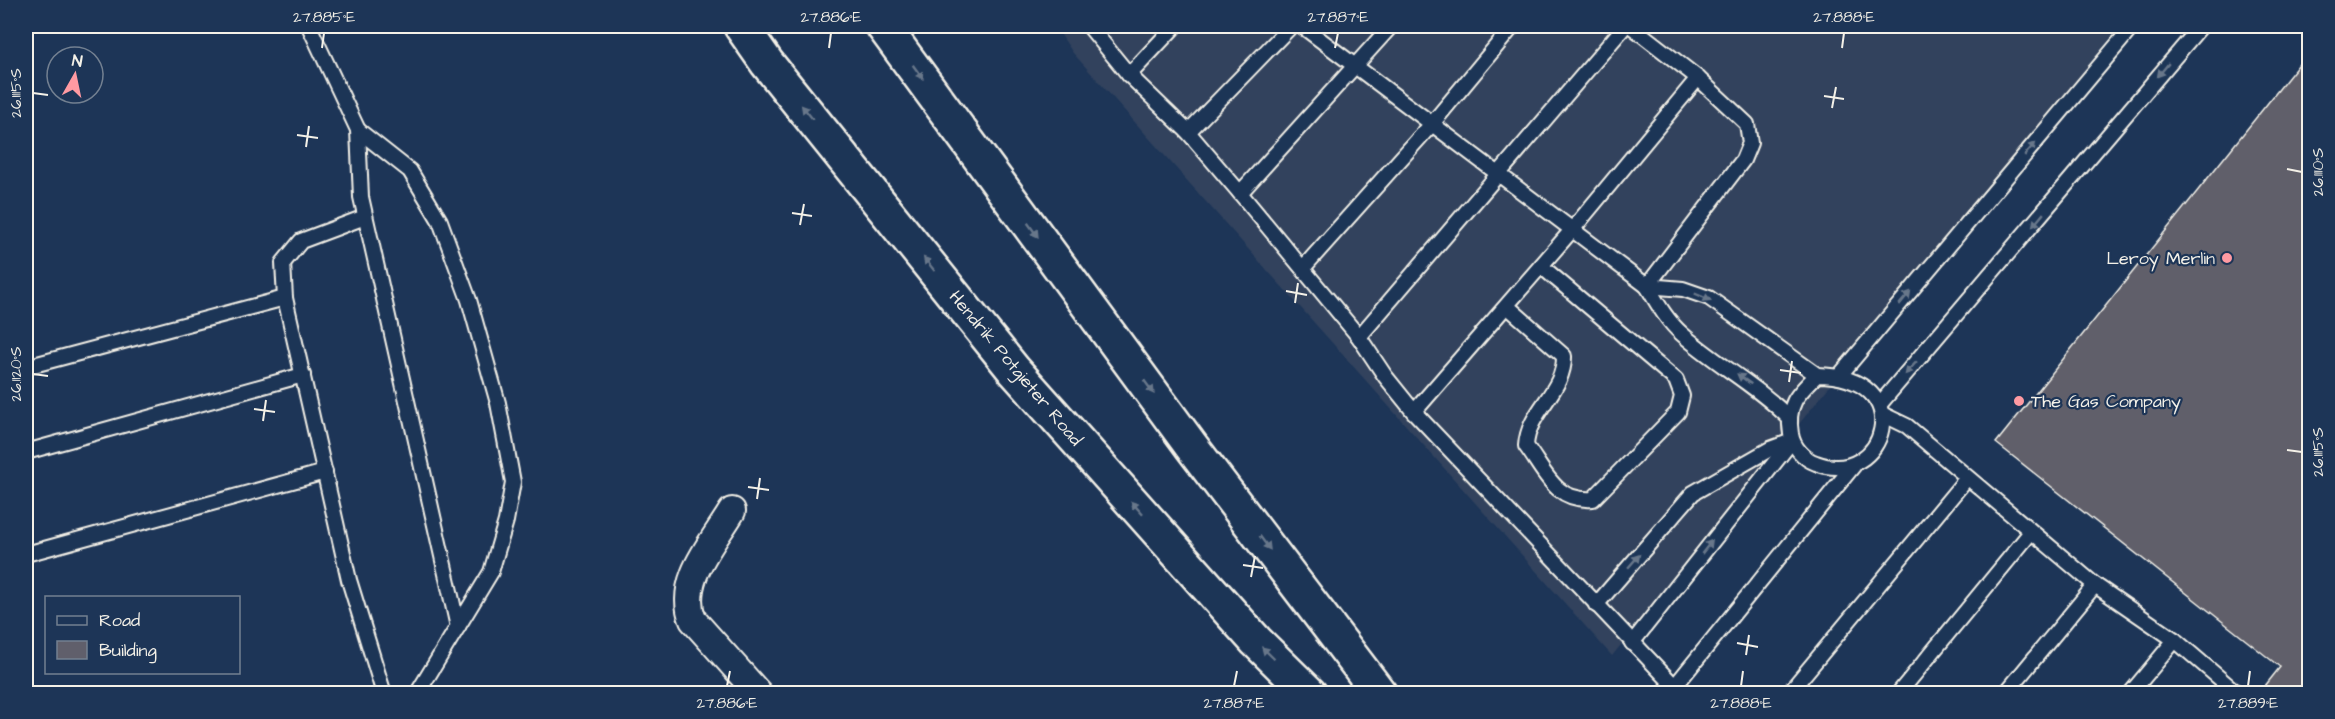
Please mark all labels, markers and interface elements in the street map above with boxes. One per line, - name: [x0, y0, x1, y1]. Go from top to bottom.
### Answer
- text: 27.885°E: [293, 7, 355, 28]
- text: 27.886°E: [801, 7, 862, 28]
- text: 27.887°E: [1308, 7, 1369, 28]
- text: 27.888°E: [1813, 7, 1875, 28]
- north arrow: [45, 45, 105, 105]
- text: N: [71, 50, 84, 73]
- one-way arrow: [2157, 62, 2170, 77]
- one-way arrow: [912, 65, 924, 80]
- text: 26.1115°S: [6, 68, 27, 118]
- one-way arrow: [800, 104, 813, 120]
- one-way arrow: [2023, 142, 2036, 157]
- text: 26.1110°S: [2308, 148, 2329, 196]
- one-way arrow: [2031, 212, 2044, 228]
- one-way arrow: [1027, 222, 1039, 237]
- place label: Leroy Merlin: [2107, 246, 2215, 272]
- marker: Leroy Merlin: [2220, 251, 2234, 265]
- one-way arrow: [923, 257, 936, 272]
- street label: Hendrik Potgieter Road: [942, 285, 1088, 452]
- one-way arrow: [1898, 291, 1911, 306]
- one-way arrow: [1695, 292, 1713, 302]
- text: 26.1120°S: [6, 346, 27, 401]
- one-way arrow: [1905, 360, 1918, 375]
- one-way arrow: [1736, 373, 1752, 385]
- one-way arrow: [1142, 380, 1154, 395]
- place label: The Gas Company: [2031, 389, 2181, 415]
- marker: The Gas Company: [2012, 394, 2026, 408]
- text: 26.1115°S: [2308, 427, 2329, 477]
- one-way arrow: [1131, 501, 1144, 516]
- one-way arrow: [1259, 535, 1272, 551]
- one-way arrow: [1701, 540, 1713, 555]
- one-way arrow: [1627, 554, 1640, 569]
- legend: [45, 596, 240, 674]
- text: Road: [99, 608, 140, 633]
- text: Building: [99, 638, 157, 664]
- one-way arrow: [1260, 646, 1275, 660]
- text: 27.886°E: [697, 693, 758, 714]
- text: 27.887°E: [1204, 693, 1265, 714]
- text: 27.888°E: [1710, 693, 1772, 714]
- text: 27.889°E: [2218, 693, 2278, 714]

